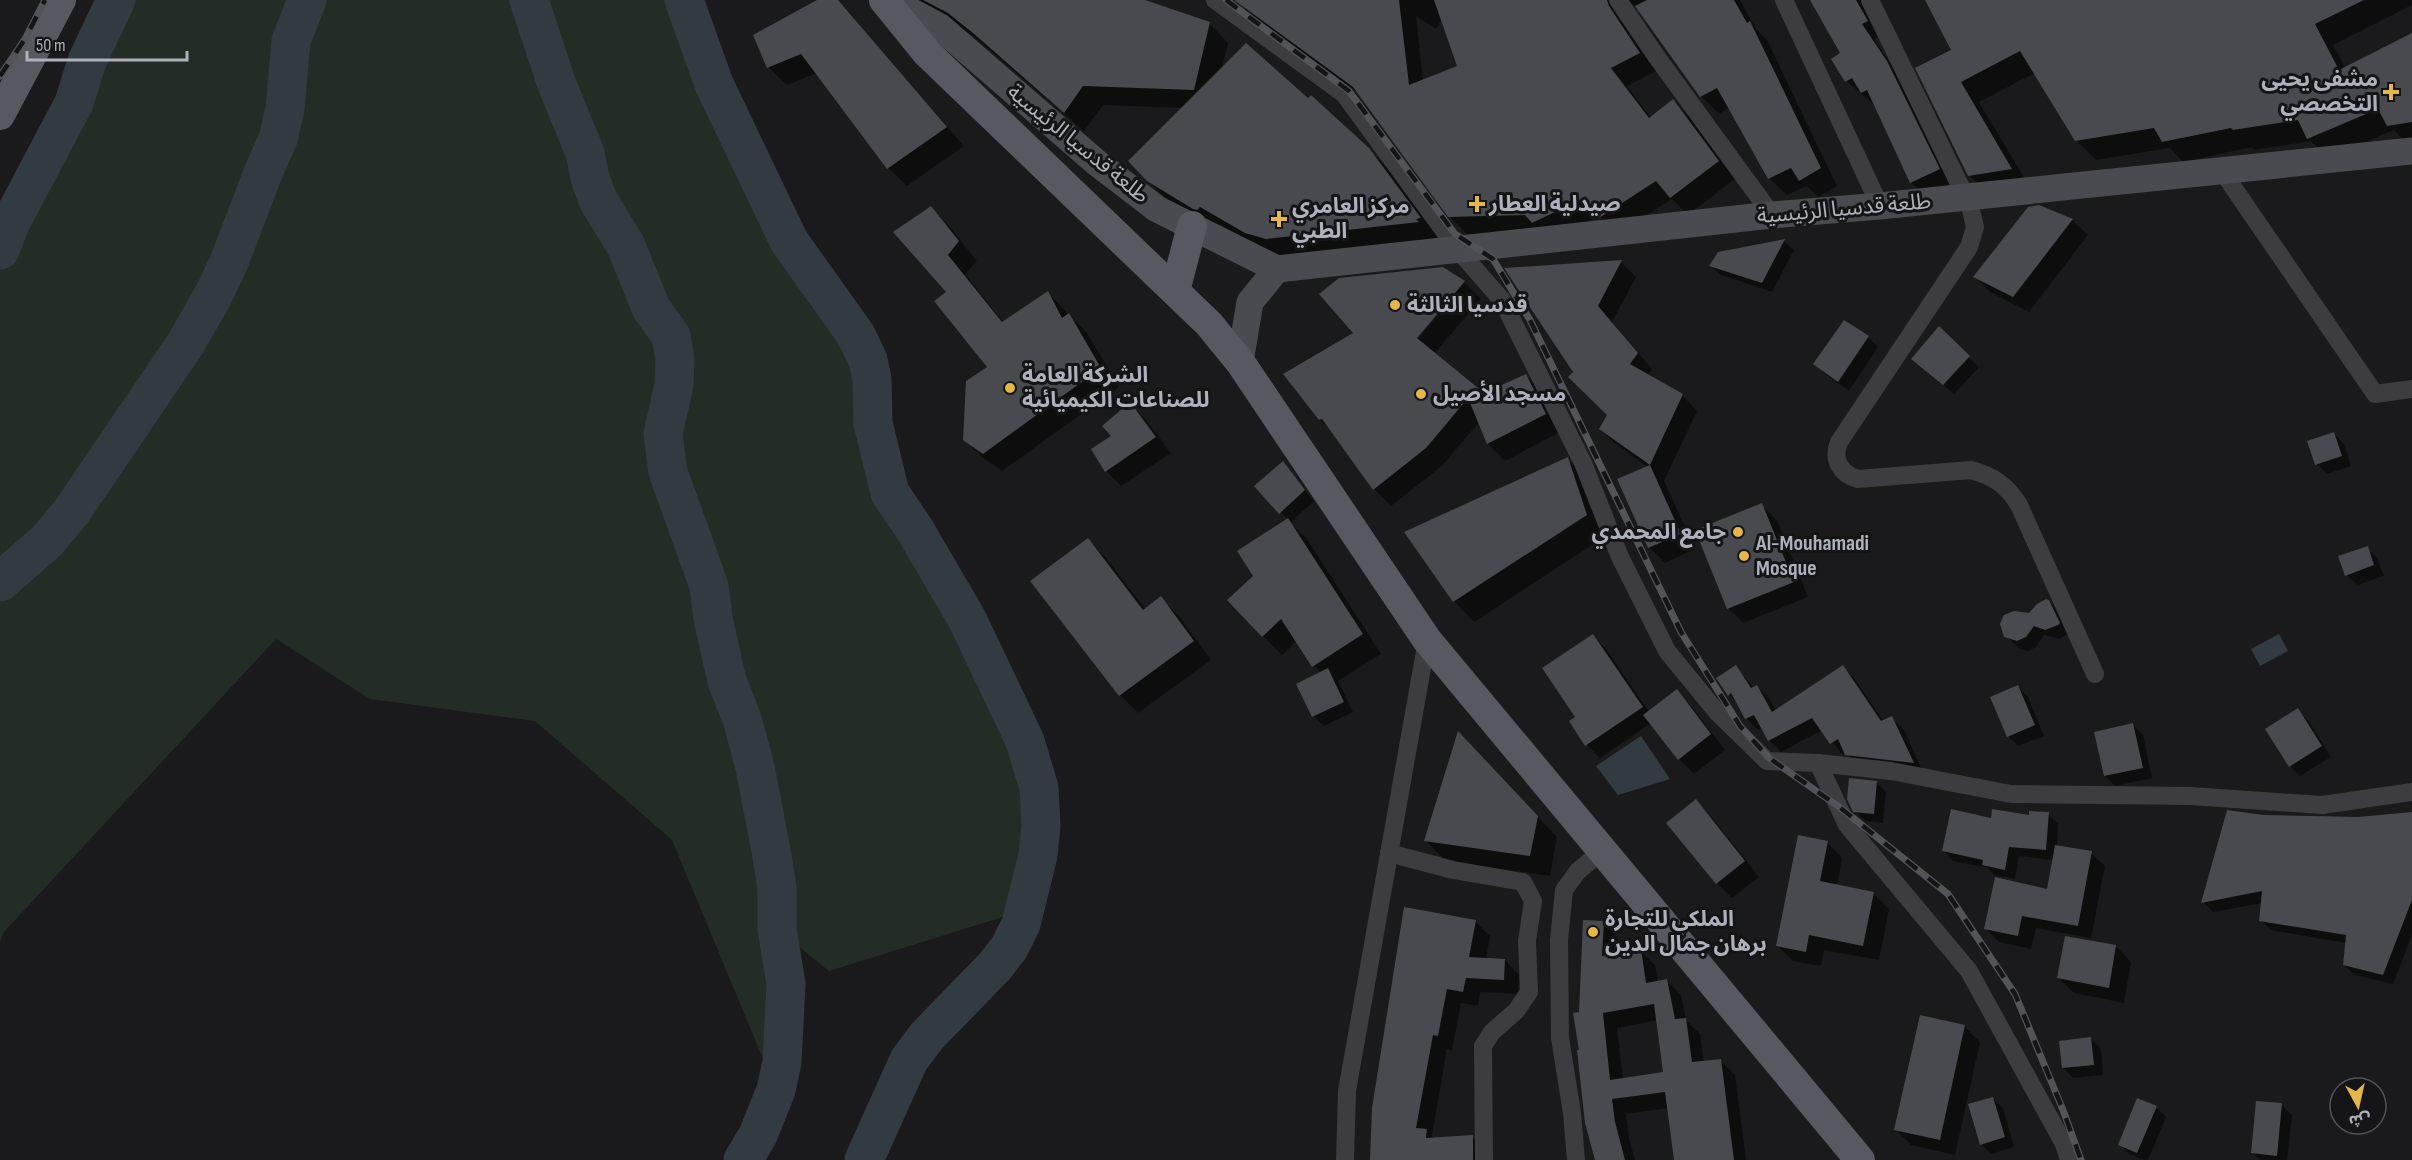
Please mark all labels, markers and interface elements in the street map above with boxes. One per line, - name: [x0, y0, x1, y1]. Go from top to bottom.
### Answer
- scale bar: [27, 24, 188, 62]
- text: 50 m: [36, 35, 66, 56]
- place label: مشفى يحيى التخصصي: [2261, 66, 2378, 121]
- street label: طلعة قدسيا الرئيسية: [1002, 79, 1154, 209]
- marker: مشفى يحيى التخصصي: [2382, 83, 2400, 101]
- street label: طلعة قدسيا الرئيسية: [1756, 188, 1932, 230]
- place label: صيدلية العطار: [1488, 191, 1621, 218]
- place label: مركز العامري الطبي: [1292, 193, 1410, 248]
- marker: صيدلية العطار: [1470, 197, 1484, 211]
- marker: مركز العامري الطبي: [1270, 210, 1288, 228]
- place label: قدسيا الثالثة: [1407, 292, 1527, 319]
- marker: قدسيا الثالثة: [1388, 298, 1402, 312]
- place label: الشركة العامة للصناعات الكيميائية: [1022, 362, 1210, 414]
- place label: مسجد الأصيل: [1433, 380, 1566, 408]
- marker: الشركة العامة للصناعات الكيميائية: [1003, 381, 1017, 395]
- marker: مسجد الأصيل: [1414, 387, 1428, 401]
- place label: جامع المحمدي: [1591, 519, 1726, 549]
- marker: جامع المحمدي: [1731, 525, 1745, 539]
- place label: Al-Mouhamadi Mosque: [1755, 530, 1869, 582]
- marker: Al-Mouhamadi Mosque: [1737, 549, 1751, 563]
- place label: الملكي للتجارة برهان جمال الدين: [1605, 906, 1767, 958]
- marker: الملكي للتجارة برهان جمال الدين: [1586, 925, 1600, 939]
- north arrow: [2328, 1076, 2388, 1136]
- text: ش: [2348, 1108, 2372, 1130]

